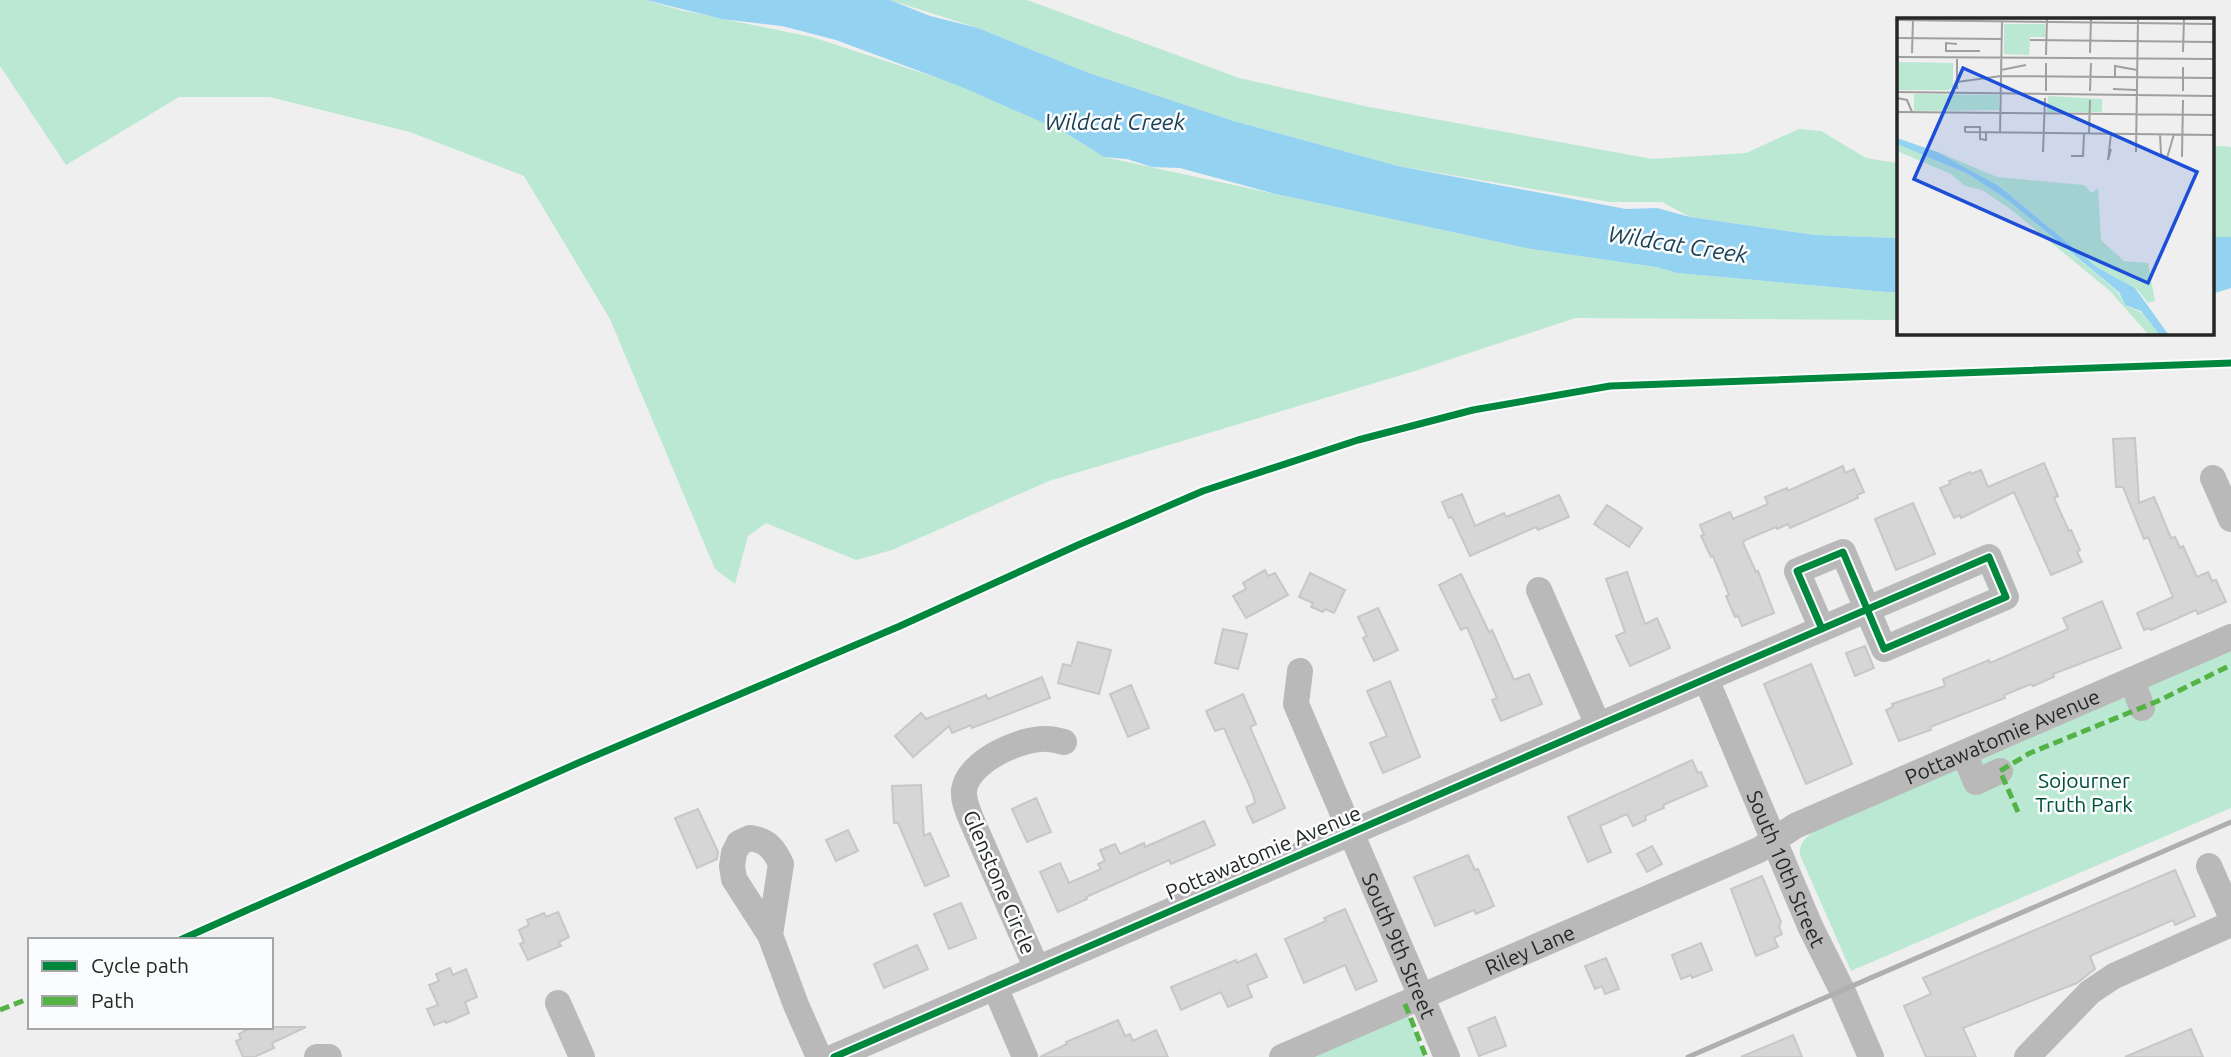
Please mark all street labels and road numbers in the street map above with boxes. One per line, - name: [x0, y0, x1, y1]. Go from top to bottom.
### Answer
- street label: Pottawatomie Avenue: [1901, 683, 2103, 789]
- street label: South 10th Street: [1742, 787, 1831, 951]
- street label: Pottawatomie Avenue: [1162, 800, 1364, 904]
- street label: Glenstone Circle: [959, 807, 1041, 957]
- street label: South 9th Street: [1358, 869, 1441, 1022]
- street label: Riley Lane: [1481, 920, 1578, 980]

